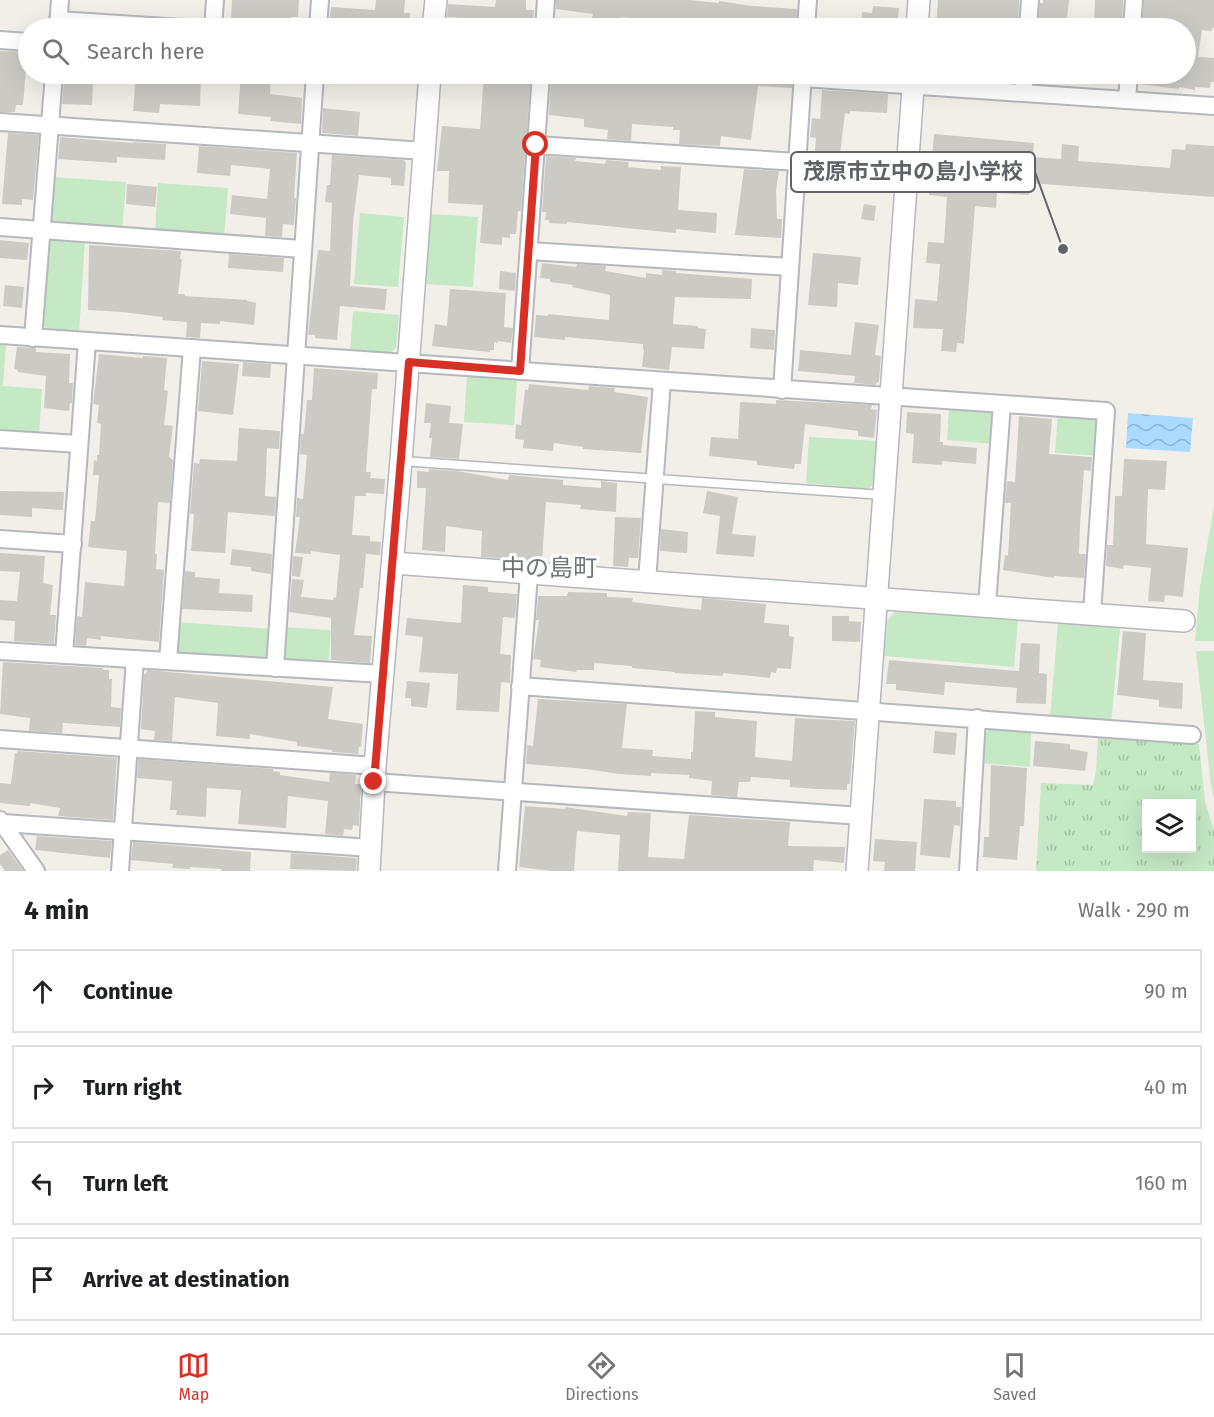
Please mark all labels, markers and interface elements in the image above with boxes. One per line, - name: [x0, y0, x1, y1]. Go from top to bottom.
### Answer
- search box: [18, 18, 1196, 84]
- icon: search: [39, 35, 72, 68]
- text: Search here: [87, 38, 205, 65]
- route start: [522, 131, 548, 157]
- callout: 茂原市立中の島小学校: [791, 152, 1035, 192]
- text: 茂原市立中の島小学校: [803, 158, 1023, 185]
- district label: 中の島町: [501, 554, 597, 582]
- route end: [360, 768, 386, 794]
- map controls: [1142, 799, 1196, 853]
- button: layers: [1142, 799, 1196, 853]
- text: 4 min: [24, 895, 89, 926]
- text: Walk · 290 m: [1078, 898, 1190, 922]
- icon: ahead: [26, 975, 59, 1008]
- text: Continue: [83, 978, 173, 1005]
- text: 90 m: [1144, 979, 1188, 1003]
- icon: right: [26, 1071, 59, 1104]
- text: Turn right: [83, 1074, 182, 1101]
- text: 40 m: [1144, 1075, 1188, 1099]
- icon: left: [26, 1167, 59, 1200]
- text: Turn left: [83, 1170, 168, 1197]
- text: 160 m: [1135, 1171, 1188, 1195]
- icon: arrive: [26, 1263, 59, 1296]
- text: Arrive at destination: [83, 1266, 290, 1293]
- tab: Map: [177, 1349, 210, 1404]
- tab: Directions: [565, 1349, 639, 1404]
- tab: Saved: [993, 1349, 1037, 1404]

